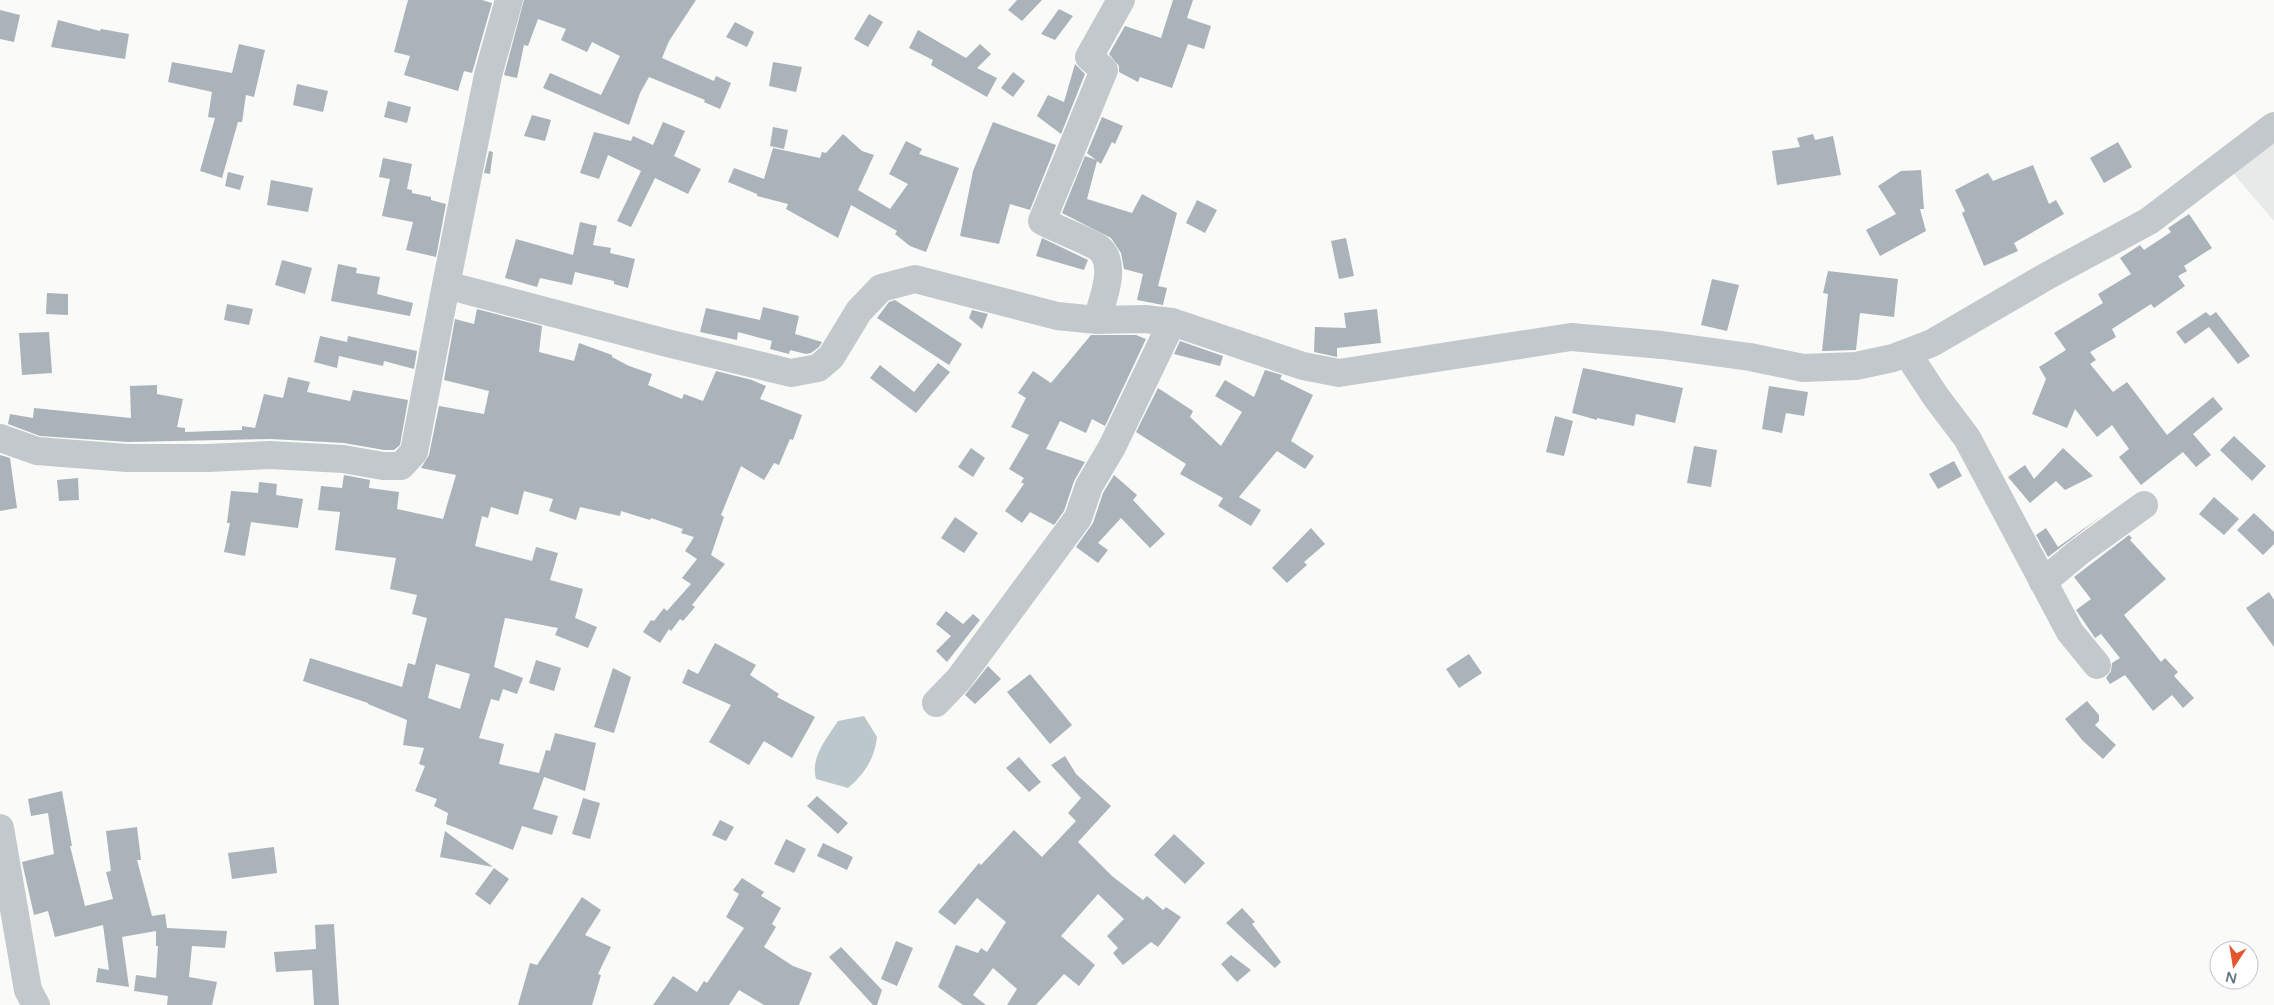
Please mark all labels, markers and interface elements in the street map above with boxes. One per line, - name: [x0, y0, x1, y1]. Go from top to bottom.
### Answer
- north arrow: [2209, 940, 2259, 990]
- text: N: [2224, 968, 2239, 987]

